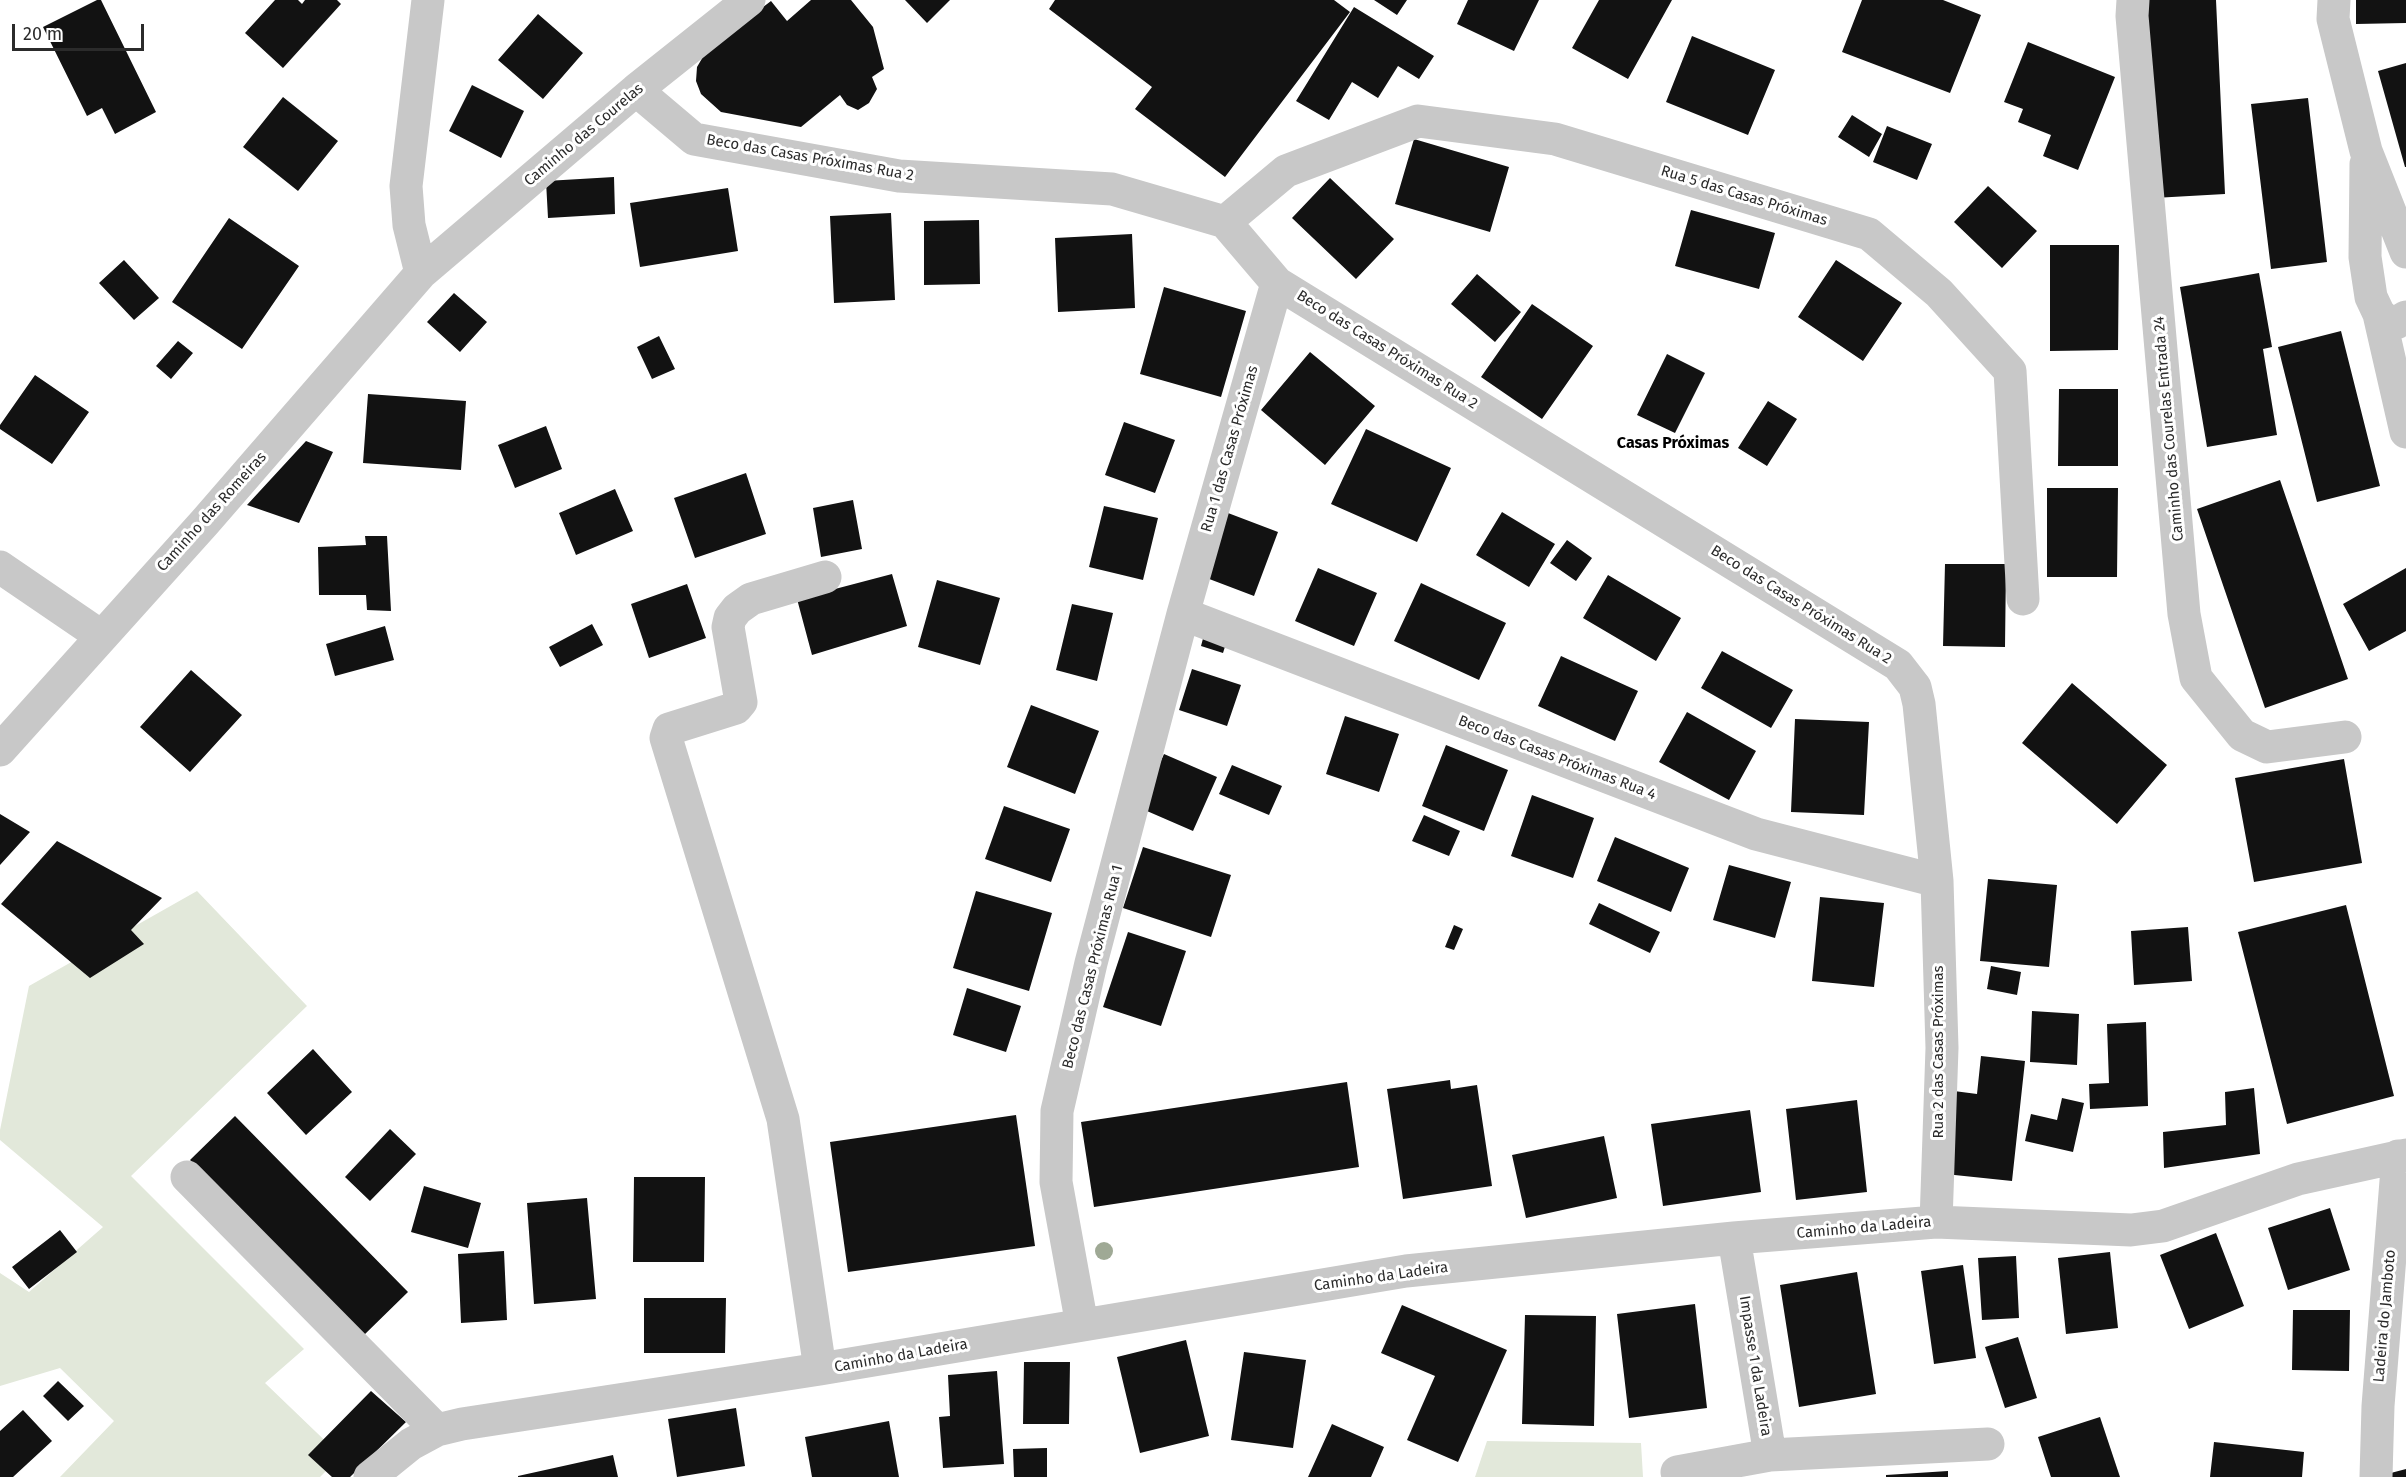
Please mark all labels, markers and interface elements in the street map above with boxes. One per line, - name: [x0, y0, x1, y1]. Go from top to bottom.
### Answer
- scale bar: [15, 12, 147, 50]
- text: 20 m: [23, 23, 62, 45]
- street label: Caminho das Courelas: [521, 80, 647, 190]
- street label: Beco das Casas Próximas Rua 2: [705, 131, 915, 185]
- street label: Rua 5 das Casas Próximas: [1659, 162, 1829, 230]
- street label: Beco das Casas Próximas Rua 2: [1293, 287, 1481, 413]
- street label: Caminho das Courelas Entrada 24: [2150, 316, 2188, 542]
- street label: Rua 1 das Casas Próximas: [1198, 364, 1262, 534]
- district label: Casas Próximas: [1617, 434, 1729, 454]
- street label: Caminho das Romeiras: [153, 448, 271, 576]
- street label: Beco das Casas Próximas Rua 2: [1707, 542, 1895, 668]
- street label: Beco das Casas Próximas Rua 4: [1455, 712, 1659, 804]
- street label: Beco das Casas Próximas Rua 1: [1059, 863, 1127, 1071]
- street label: Rua 2 das Casas Próximas: [1930, 965, 1948, 1139]
- street label: Caminho da Ladeira: [1796, 1213, 1932, 1243]
- street label: Ladeira do Jamboto: [2370, 1249, 2400, 1383]
- street label: Caminho da Ladeira: [1313, 1259, 1449, 1295]
- street label: Impasse 1 da Ladeira: [1735, 1295, 1775, 1437]
- street label: Caminho da Ladeira: [833, 1335, 969, 1377]

